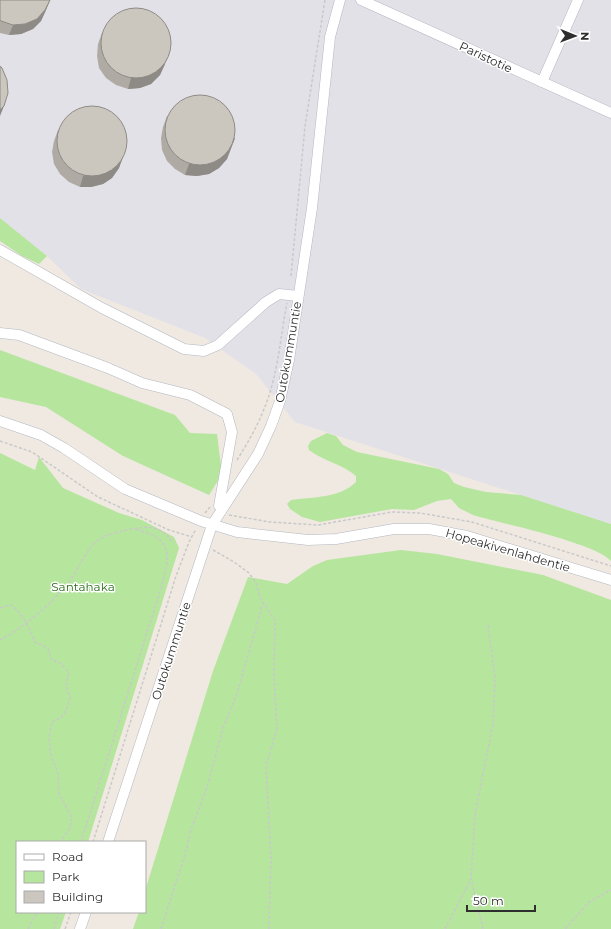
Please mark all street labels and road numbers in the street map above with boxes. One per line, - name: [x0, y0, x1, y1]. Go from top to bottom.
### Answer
- street label: Paristotie: [457, 38, 515, 76]
- street label: Outokummuntie: [272, 300, 304, 404]
- street label: Hopeakivenlahdentie: [444, 525, 572, 575]
- street label: Outokummuntie: [148, 600, 194, 702]

